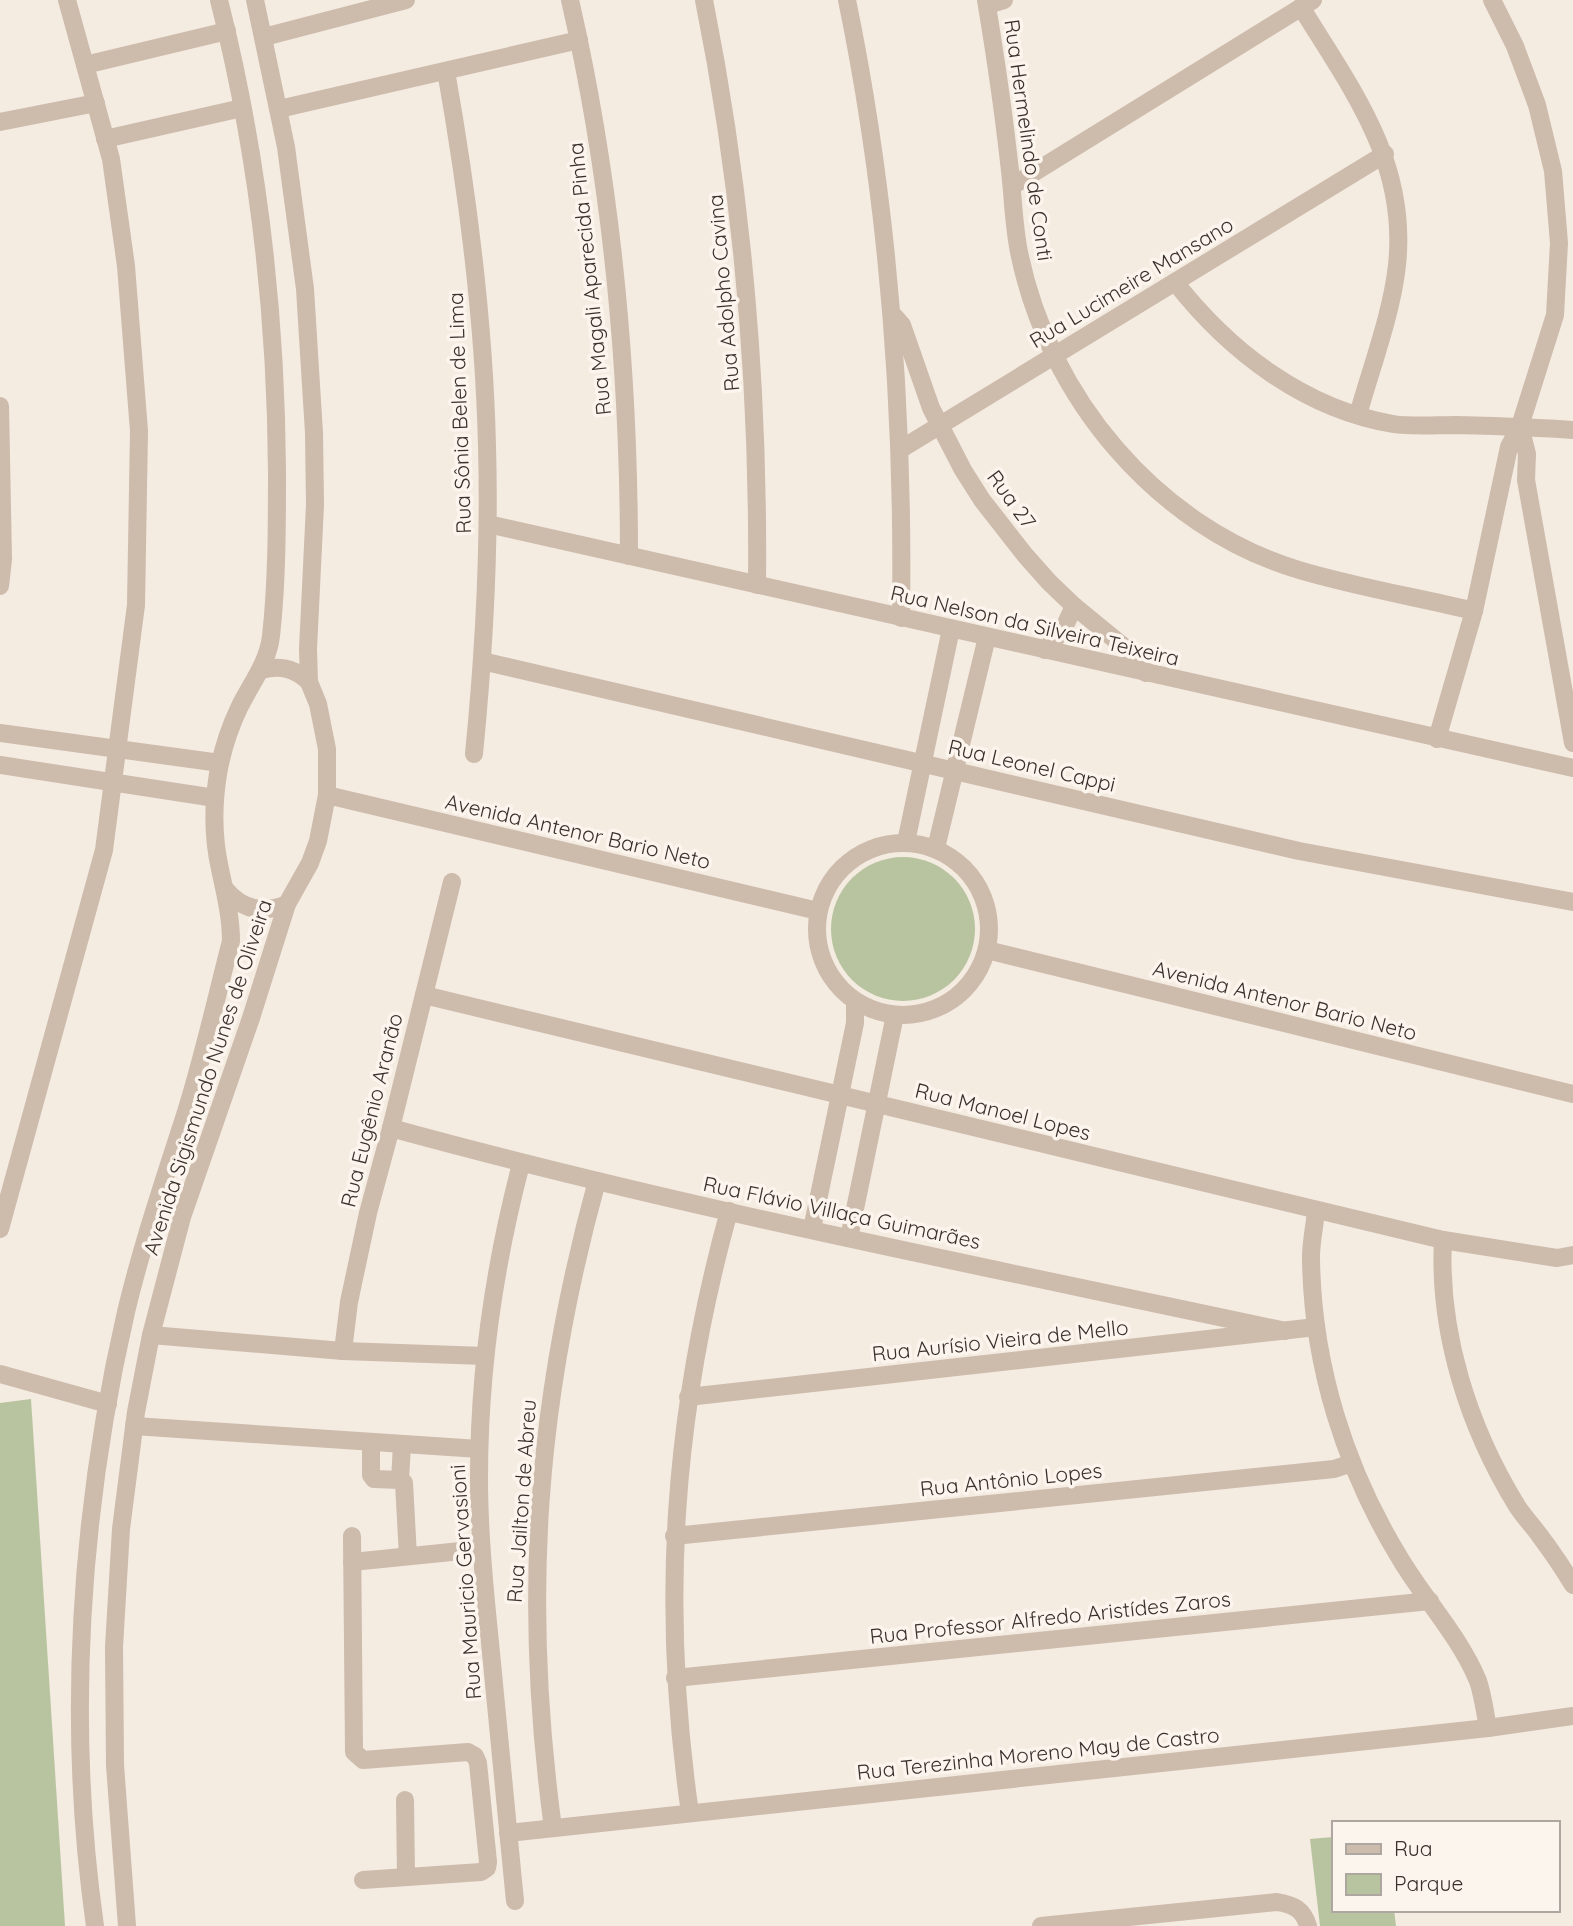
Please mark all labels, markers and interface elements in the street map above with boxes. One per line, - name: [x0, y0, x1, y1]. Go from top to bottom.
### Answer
- street label: Rua Hermelindo de Conti: [999, 18, 1059, 262]
- street label: Rua Magali Aparecida Pinha: [562, 141, 616, 417]
- street label: Rua Adolpho Cavina: [701, 193, 745, 393]
- street label: Rua Lucimeire Mansano: [1024, 211, 1238, 353]
- street label: Rua Sônia Belen de Lima: [442, 292, 476, 534]
- street label: Rua 27: [982, 465, 1042, 534]
- street label: Rua Nelson da Silveira Teixeira: [888, 579, 1182, 671]
- street label: Rua Leonel Cappi: [946, 733, 1118, 797]
- street label: Avenida Antenor Bario Neto: [443, 788, 713, 874]
- street label: Avenida Sigismundo Nunes de Oliveira: [137, 896, 277, 1258]
- street label: Avenida Antenor Bario Neto: [1150, 955, 1420, 1045]
- street label: Rua Eugênio Aranão: [334, 1010, 408, 1210]
- street label: Rua Manoel Lopes: [913, 1077, 1093, 1145]
- street label: Rua Flávio Villaça Guimarães: [701, 1170, 983, 1254]
- street label: Rua Aurísio Vieira de Mello: [870, 1314, 1130, 1366]
- street label: Rua Jailton de Abreu: [501, 1398, 541, 1604]
- street label: Rua Antônio Lopes: [919, 1456, 1103, 1502]
- street label: Rua Mauricio Gervasioni: [444, 1464, 486, 1700]
- street label: Rua Professor Alfredo Aristídes Zaros: [868, 1585, 1232, 1649]
- street label: Rua Terezinha Moreno May de Castro: [855, 1721, 1221, 1785]
- legend: [1332, 1821, 1559, 1912]
- text: Rua: [1394, 1835, 1433, 1861]
- text: Parque: [1394, 1870, 1463, 1896]

